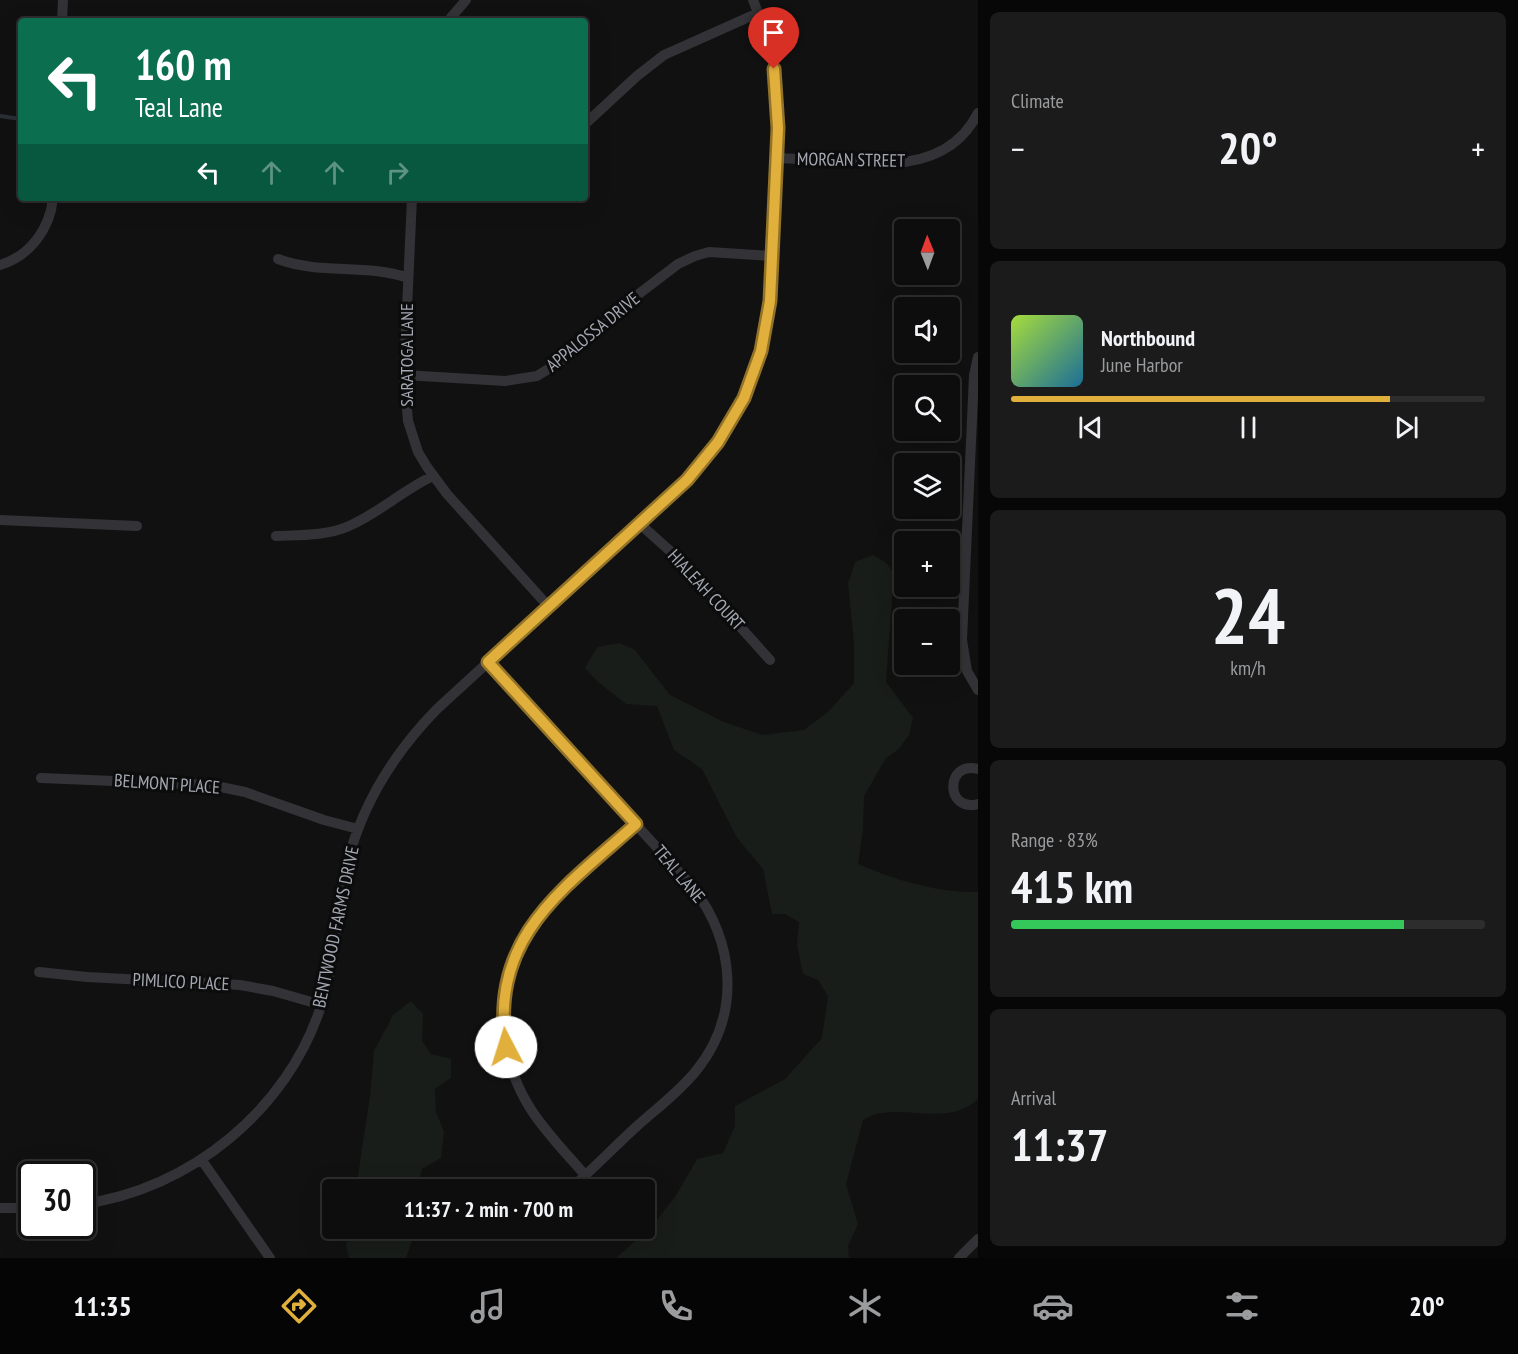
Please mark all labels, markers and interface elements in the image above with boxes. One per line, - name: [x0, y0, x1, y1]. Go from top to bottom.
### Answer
- pin: [748, 7, 799, 69]
- icon: arrive: [757, 16, 790, 49]
- text: 160 m: [135, 37, 232, 92]
- icon: left: [36, 42, 114, 120]
- text: Climate: [1011, 88, 1064, 114]
- text: Teal Lane: [135, 90, 223, 124]
- text: 20°: [1218, 118, 1278, 176]
- text: −: [1011, 127, 1025, 170]
- text: +: [1471, 127, 1485, 170]
- street label: MORGAN STREET: [797, 147, 905, 172]
- icon: left: [192, 156, 225, 189]
- icon: ahead: [255, 156, 288, 189]
- icon: ahead: [318, 156, 351, 189]
- icon: right: [381, 156, 414, 189]
- north arrow: [894, 219, 960, 285]
- map controls: [894, 219, 960, 675]
- street label: APPALOSSA DRIVE: [541, 287, 644, 376]
- button: sound: [894, 297, 960, 363]
- street label: SARATOGA LANE: [395, 303, 418, 407]
- text: Northbound: [1101, 324, 1195, 352]
- text: June Harbor: [1101, 352, 1183, 378]
- button: search: [894, 375, 960, 441]
- icon: previous: [1074, 411, 1107, 444]
- icon: pause: [1232, 411, 1265, 444]
- icon: next: [1390, 411, 1423, 444]
- button: layers: [894, 453, 960, 519]
- button: +: [894, 531, 960, 597]
- street label: HIALEAH COURT: [663, 544, 750, 635]
- text: 24: [1211, 565, 1285, 666]
- button: −: [894, 609, 960, 675]
- text: km/h: [1230, 655, 1266, 681]
- street label: BELMONT PLACE: [113, 768, 221, 799]
- text: Range · 83%: [1011, 827, 1098, 853]
- street label: TEAL LANE: [649, 840, 710, 907]
- street label: BENTWOOD FARMS DRIVE: [307, 844, 364, 1010]
- text: 415 km: [1011, 857, 1133, 915]
- street label: PIMLICO PLACE: [132, 967, 230, 996]
- position arrow: [474, 1015, 538, 1079]
- text: Arrival: [1011, 1085, 1056, 1111]
- text: 11:37: [1011, 1115, 1108, 1173]
- speed limit sign: 30: [18, 1161, 96, 1239]
- text: 11:37 · 2 min · 700 m: [404, 1195, 573, 1223]
- icon: directions: [278, 1285, 320, 1327]
- icon: music: [467, 1285, 509, 1327]
- icon: phone: [655, 1285, 697, 1327]
- icon: climate: [844, 1285, 886, 1327]
- icon: car: [1032, 1285, 1074, 1327]
- icon: filters: [1221, 1285, 1263, 1327]
- text: 11:35: [73, 1289, 132, 1323]
- text: 20°: [1409, 1289, 1445, 1323]

